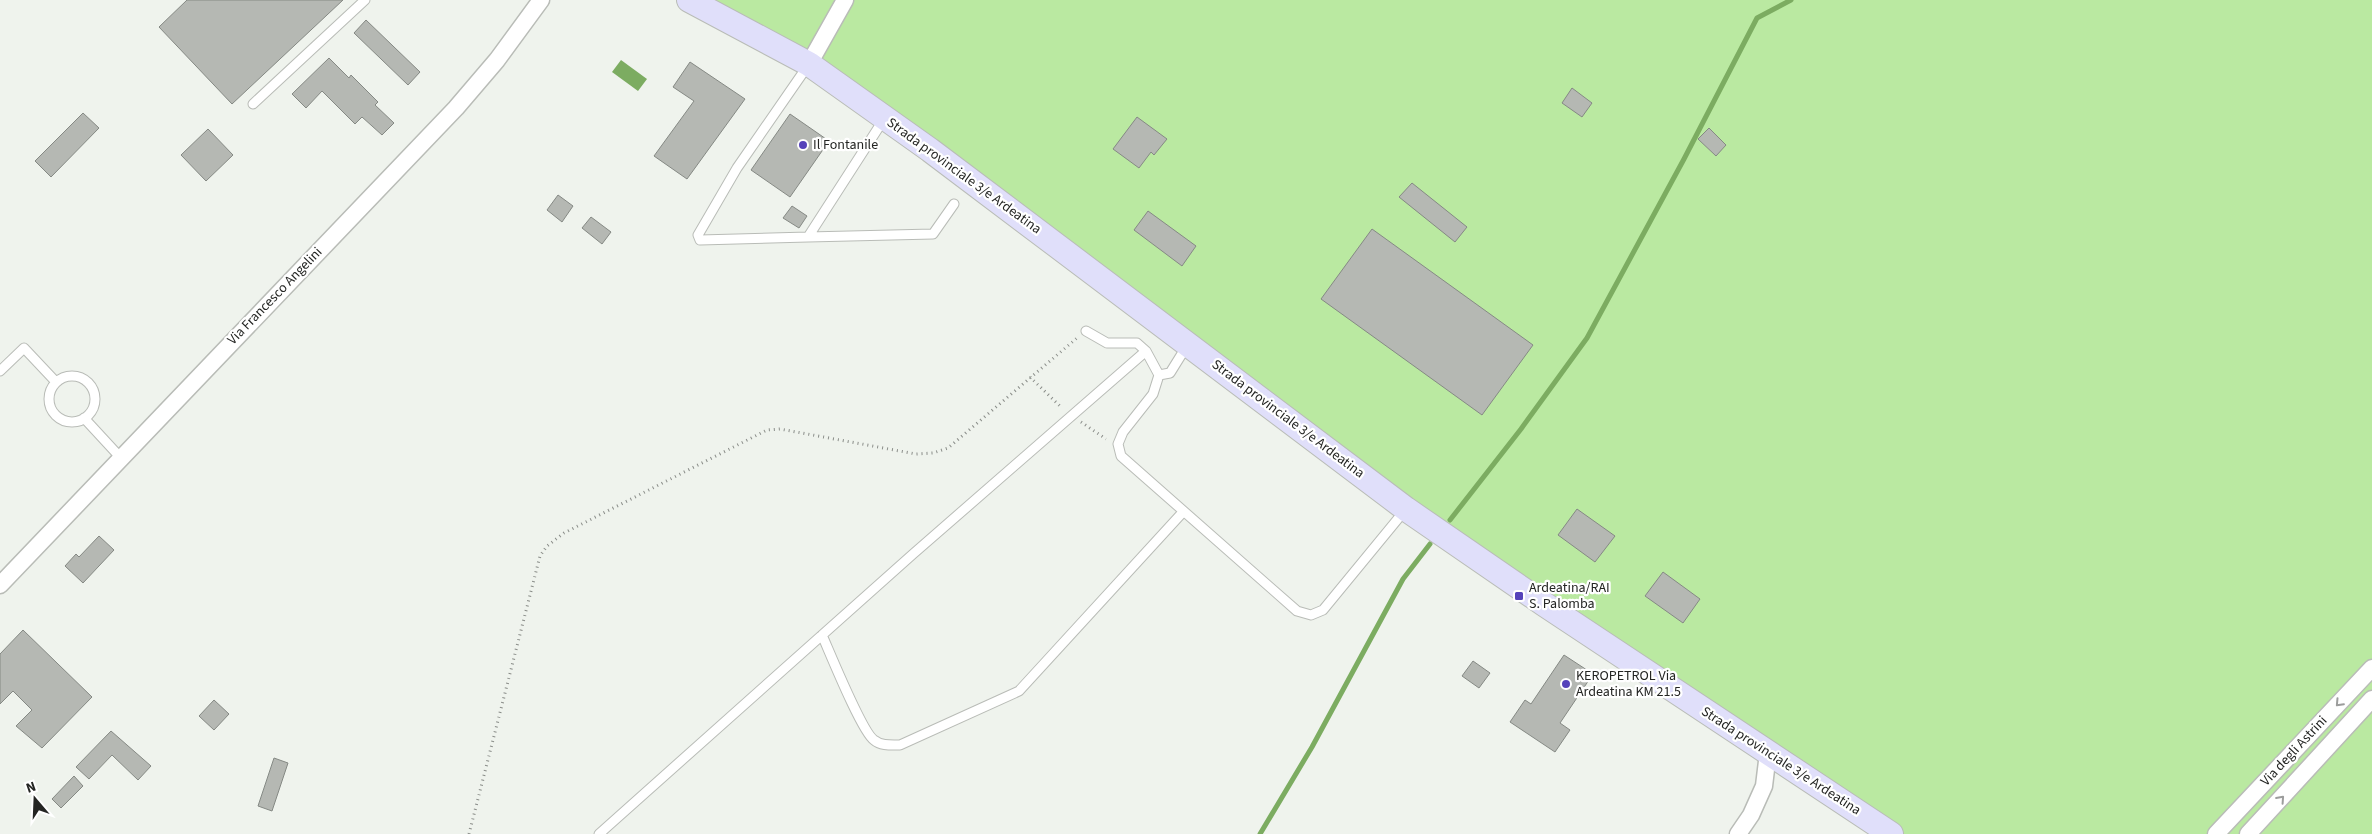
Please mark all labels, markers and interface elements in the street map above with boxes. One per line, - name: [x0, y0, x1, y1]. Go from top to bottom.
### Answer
- street label: Strada provinciale 3/e Ardeatina: [883, 113, 1045, 239]
- place label: Il Fontanile: [813, 135, 878, 155]
- marker: Il Fontanile: [797, 139, 809, 151]
- street label: Via Francesco Angelini: [223, 243, 327, 349]
- street label: Strada provinciale 3/e Ardeatina: [1207, 355, 1369, 483]
- place label: Ardeatina/RAI S. Palomba: [1529, 578, 1610, 614]
- marker: Ardeatina/RAI S. Palomba: [1513, 590, 1525, 602]
- place label: KEROPETROL Via Ardeatina KM 21.5: [1576, 666, 1681, 702]
- marker: KEROPETROL Via Ardeatina KM 21.5: [1560, 678, 1572, 690]
- one-way arrow: [2336, 698, 2345, 707]
- street label: Strada provinciale 3/e Ardeatina: [1697, 702, 1865, 820]
- street label: Via degli Astrini: [2256, 711, 2332, 791]
- north arrow: [10, 774, 60, 824]
- text: N: [23, 777, 39, 799]
- one-way arrow: [2275, 795, 2284, 804]

